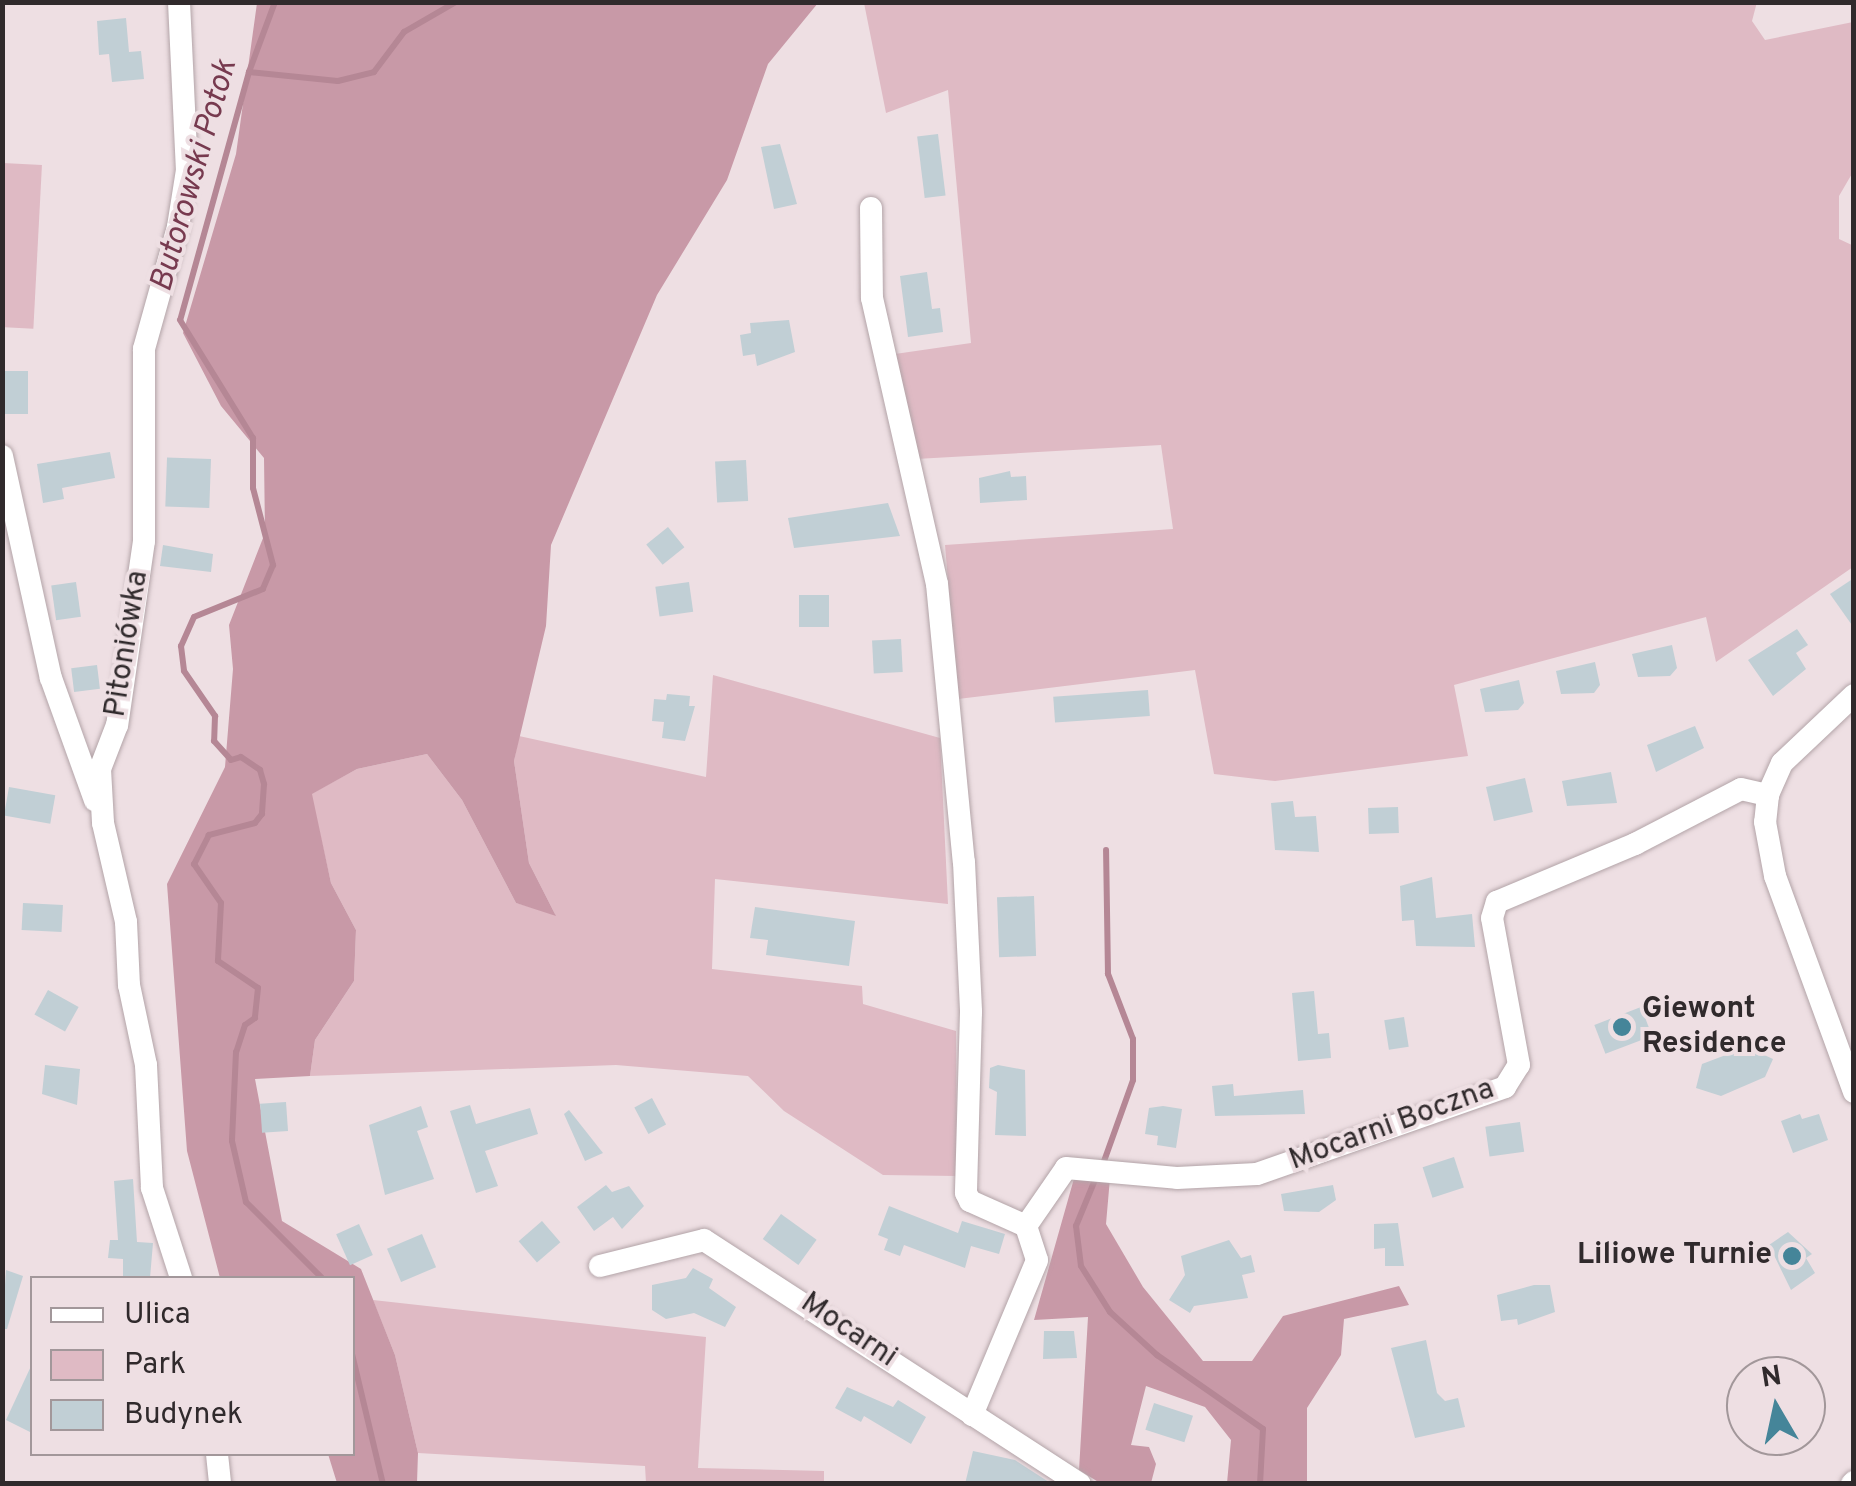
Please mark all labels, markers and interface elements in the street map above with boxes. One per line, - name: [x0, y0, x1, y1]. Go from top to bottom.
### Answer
- water label: Butorowski Potok: [144, 56, 246, 296]
- street label: Pitoniówka: [99, 568, 157, 720]
- place label: Giewont Residence: [1642, 992, 1786, 1062]
- marker: Giewont Residence: [1611, 1016, 1633, 1038]
- street label: Mocarni Boczna: [1285, 1072, 1499, 1180]
- place label: Liliowe Turnie: [1577, 1238, 1772, 1274]
- marker: Liliowe Turnie: [1781, 1245, 1803, 1267]
- legend: [30, 1276, 355, 1456]
- street label: Mocarni: [793, 1286, 903, 1376]
- text: Ulica: [124, 1297, 191, 1334]
- text: Park: [124, 1347, 186, 1384]
- north arrow: [1726, 1356, 1826, 1456]
- text: N: [1759, 1359, 1784, 1398]
- text: Budynek: [124, 1397, 243, 1434]

